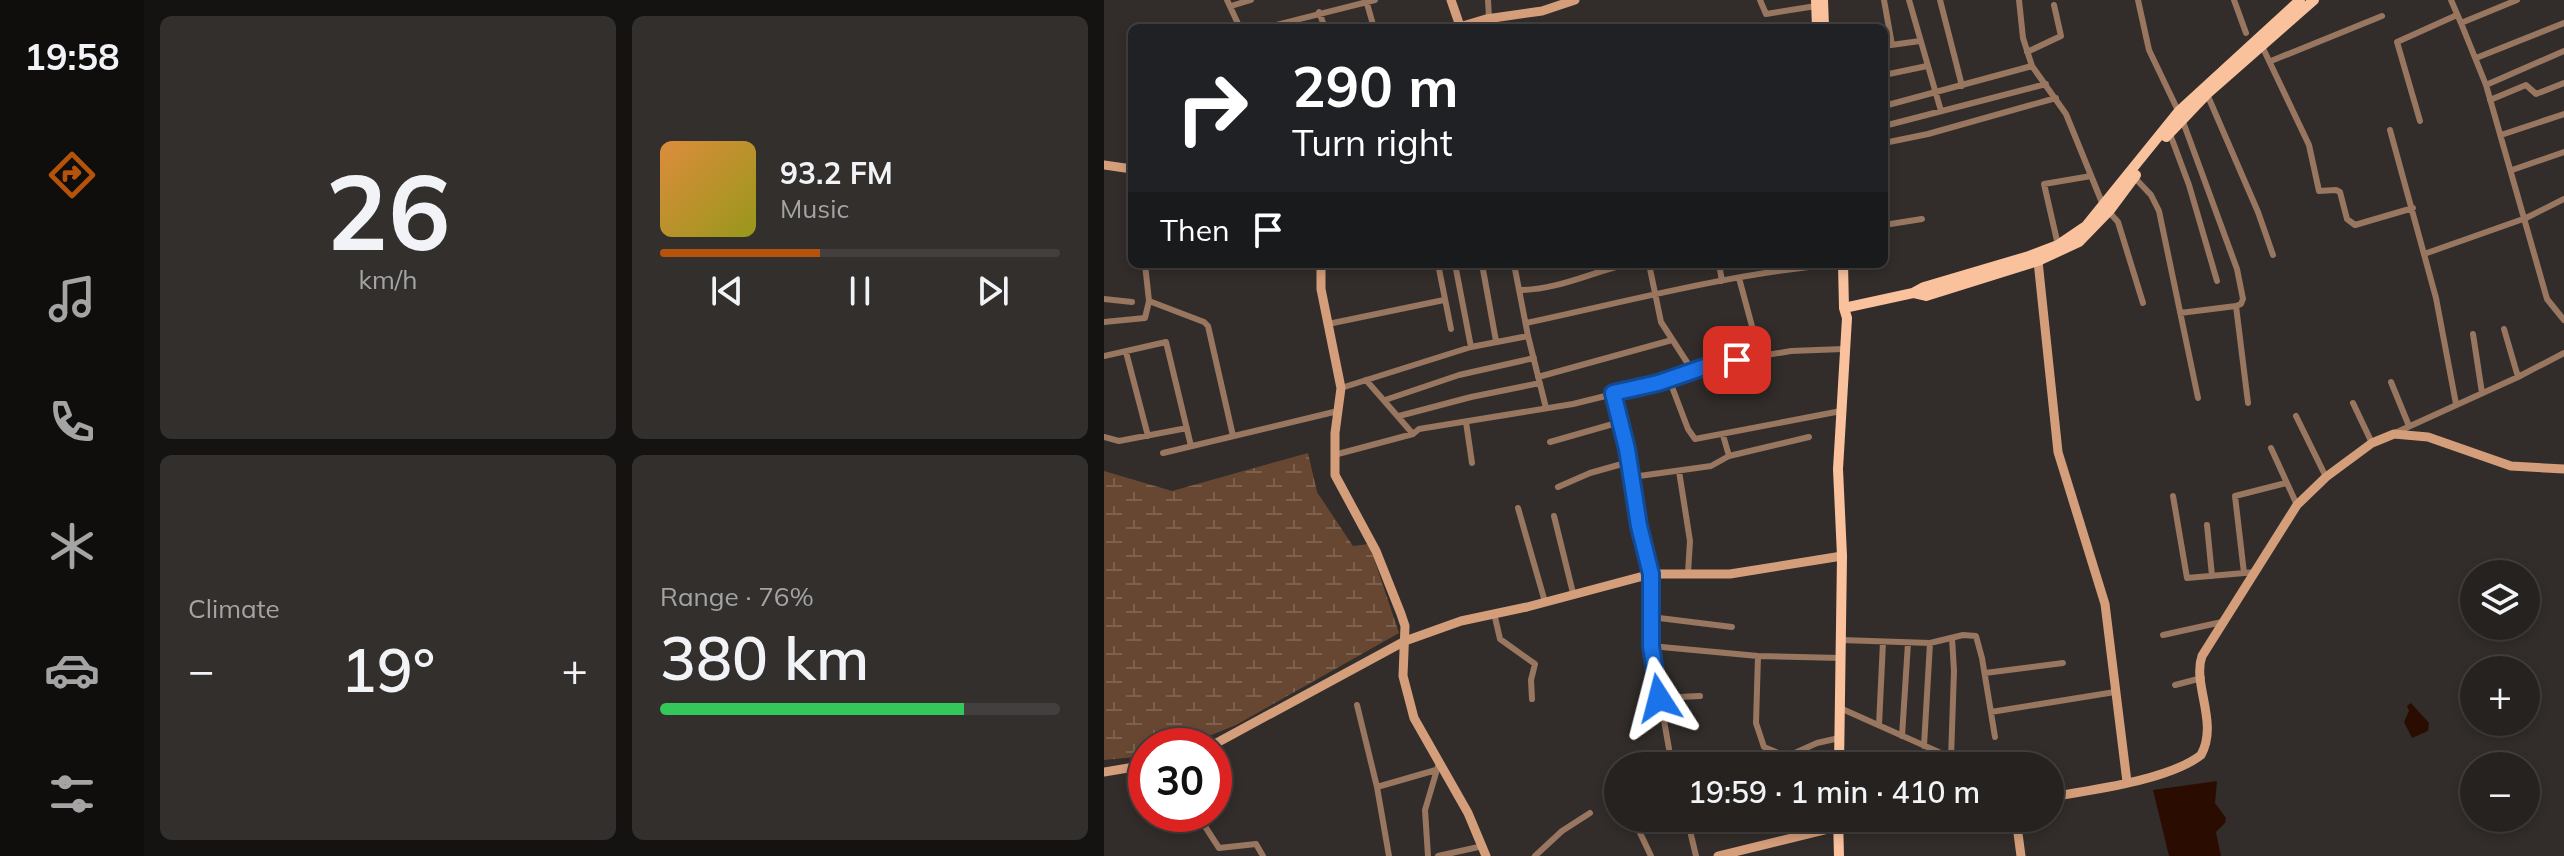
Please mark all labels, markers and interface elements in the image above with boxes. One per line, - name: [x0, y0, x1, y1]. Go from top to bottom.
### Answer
- text: 19:58: [24, 34, 120, 79]
- text: 290 m: [1292, 51, 1459, 121]
- icon: right: [1160, 56, 1264, 160]
- text: Turn right: [1292, 120, 1453, 165]
- text: 26: [326, 145, 450, 276]
- icon: directions: [44, 147, 100, 203]
- text: 93.2 FM: [780, 154, 893, 192]
- text: Music: [780, 192, 849, 225]
- icon: arrive: [1246, 208, 1290, 252]
- text: Then: [1160, 211, 1230, 249]
- text: km/h: [359, 263, 417, 296]
- icon: previous: [705, 269, 749, 313]
- icon: pause: [838, 269, 882, 313]
- icon: next: [971, 269, 1015, 313]
- icon: music: [44, 271, 100, 327]
- pin: [1703, 326, 1771, 394]
- icon: arrive: [1715, 338, 1759, 382]
- icon: phone: [44, 394, 100, 450]
- icon: climate: [44, 518, 100, 574]
- map controls: [2460, 560, 2540, 832]
- button: layers: [2460, 560, 2540, 640]
- text: Range · 76%: [660, 580, 814, 613]
- text: Climate: [188, 592, 280, 625]
- text: 380 km: [660, 620, 869, 695]
- text: 19°: [341, 632, 435, 707]
- icon: car: [44, 642, 100, 698]
- text: −: [188, 642, 214, 697]
- text: +: [562, 642, 588, 697]
- position arrow: [1617, 656, 1701, 740]
- button: +: [2460, 656, 2540, 736]
- speed limit sign: 30: [1128, 728, 1232, 832]
- button: −: [2460, 752, 2540, 832]
- icon: filters: [44, 766, 100, 822]
- text: 19:59 · 1 min · 410 m: [1688, 773, 1980, 811]

